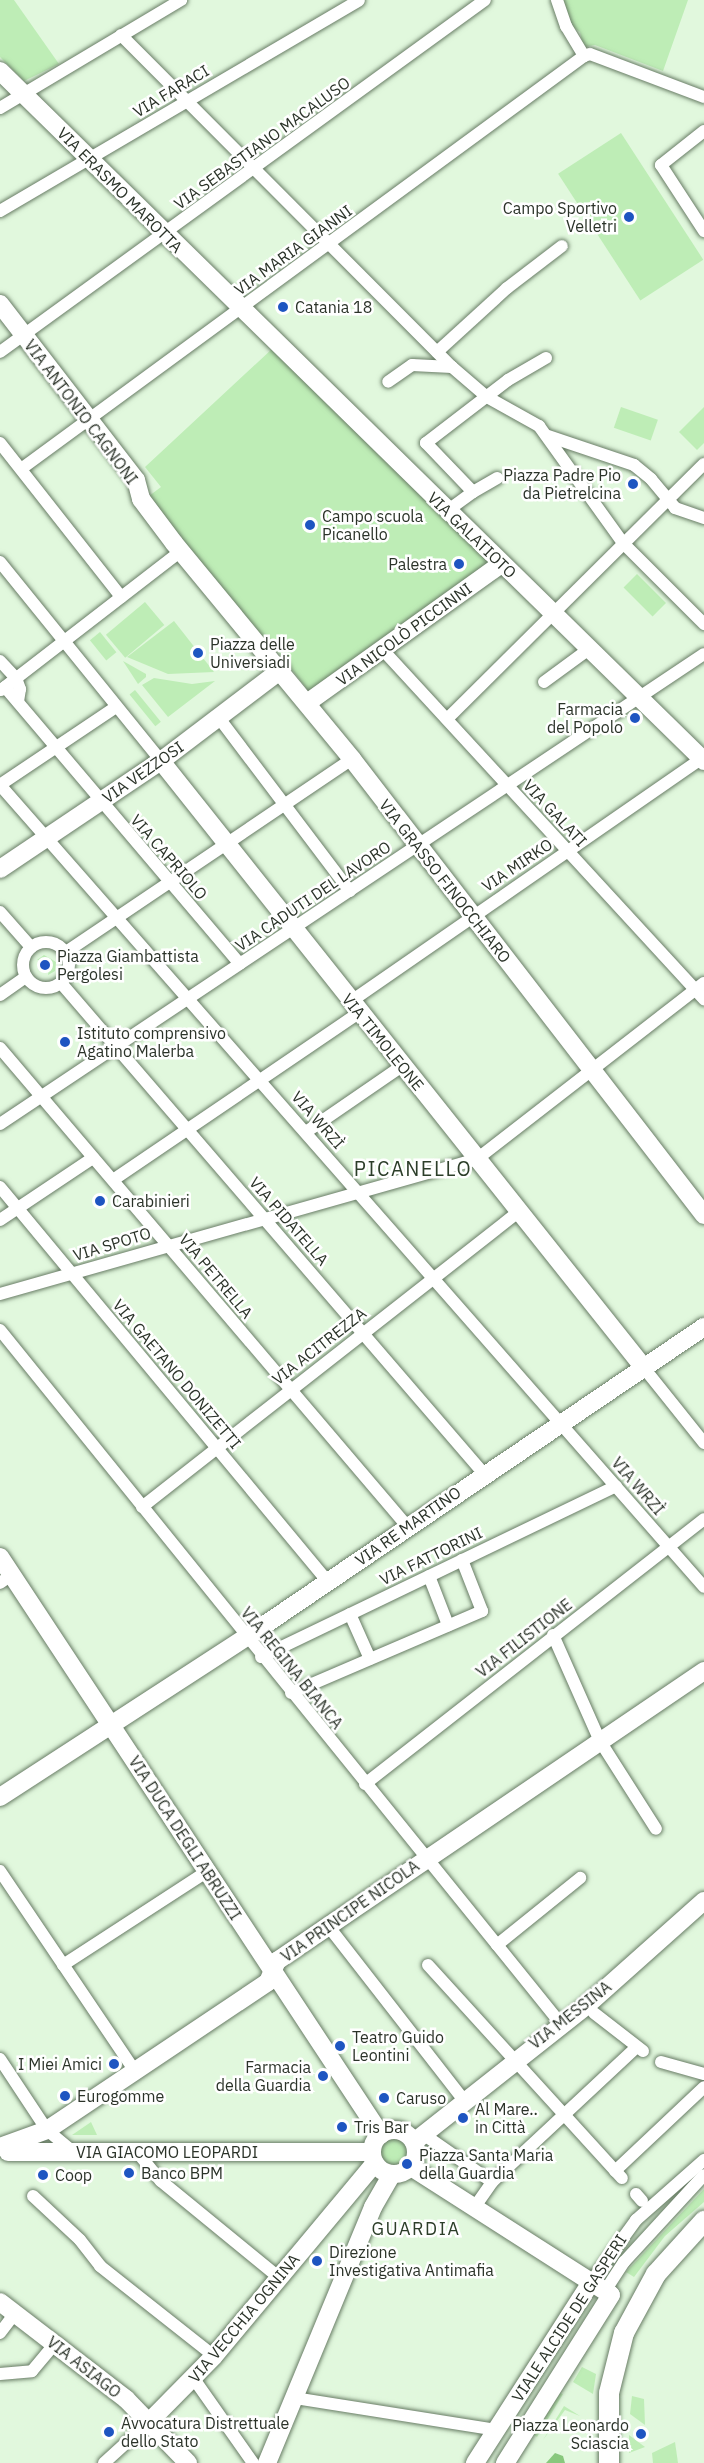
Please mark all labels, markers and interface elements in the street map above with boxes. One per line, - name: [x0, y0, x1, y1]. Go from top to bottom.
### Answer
- street label: VIA FARACI: [130, 61, 212, 121]
- street label: VIA SEBASTIANO MACALUSO: [170, 73, 354, 213]
- street label: VIA ERASMO MAROTTA: [53, 123, 187, 257]
- place label: Campo Sportivo Velletri: [503, 198, 617, 236]
- street label: VIA MARIA GIANNI: [230, 201, 356, 299]
- marker: Campo Sportivo Velletri: [622, 210, 636, 224]
- place label: Catania 18: [295, 297, 372, 317]
- marker: Catania 18: [276, 300, 290, 314]
- street label: VIA ANTONIO CAGNONI: [20, 336, 142, 488]
- place label: Piazza Padre Pio da Pietrelcina: [503, 465, 621, 503]
- marker: Piazza Padre Pio da Pietrelcina: [626, 477, 640, 491]
- street label: VIA GALATIOTO: [424, 488, 520, 582]
- place label: Campo scuola Picanello: [322, 506, 423, 544]
- marker: Campo scuola Picanello: [303, 518, 317, 532]
- place label: Palestra: [388, 554, 447, 574]
- marker: Palestra: [452, 557, 466, 571]
- street label: VIA NICOLÒ PICCINNI: [333, 578, 475, 690]
- place label: Piazza delle Universiadi: [210, 634, 295, 672]
- marker: Piazza delle Universiadi: [191, 646, 205, 660]
- place label: Farmacia del Popolo: [547, 699, 623, 737]
- marker: Farmacia del Popolo: [628, 711, 642, 725]
- street label: VIA VEZZOSI: [99, 737, 187, 807]
- street label: VIA GALATI: [519, 776, 591, 850]
- street label: VIA GRASSO FINOCCHIARO: [375, 795, 515, 967]
- street label: VIA CAPRIOLO: [127, 810, 211, 904]
- street label: VIA MIRKO: [478, 834, 556, 896]
- street label: VIA CADUTI DEL LAVORO: [232, 837, 394, 955]
- place label: Piazza Giambattista Pergolesi: [57, 946, 199, 984]
- marker: Piazza Giambattista Pergolesi: [38, 958, 52, 972]
- street label: VIA TIMOLEONE: [338, 990, 428, 1094]
- place label: Istituto comprensivo Agatino Malerba: [77, 1023, 226, 1061]
- marker: Istituto comprensivo Agatino Malerba: [58, 1035, 72, 1049]
- street label: VIA WRZÌ: [288, 1087, 348, 1153]
- district label: PICANELLO: [354, 1156, 472, 1180]
- street label: VIA PIDATELLA: [245, 1173, 333, 1269]
- place label: Carabinieri: [112, 1191, 190, 1211]
- marker: Carabinieri: [93, 1194, 107, 1208]
- street label: VIA SPOTO: [71, 1223, 153, 1265]
- street label: VIA PETRELLA: [175, 1230, 257, 1322]
- street label: VIA GAETANO DONIZETTI: [109, 1295, 245, 1453]
- street label: VIA ACITREZZA: [268, 1303, 370, 1389]
- street label: VIA WRZÌ: [608, 1453, 668, 1519]
- street label: VIA RE MARTINO: [351, 1482, 465, 1570]
- street label: VIA FATTORINI: [377, 1523, 485, 1589]
- street label: VIA FILISTIONE: [472, 1595, 576, 1681]
- street label: VIA REGINA BIANCA: [237, 1603, 347, 1733]
- street label: VIA DUCA DEGLI ABRUZZI: [125, 1752, 245, 1924]
- street label: VIA PRINCIPE NICOLA: [277, 1856, 423, 1966]
- street label: VIA MESSINA: [525, 1977, 615, 2053]
- place label: Teatro Guido Leontini: [352, 2027, 444, 2065]
- marker: Teatro Guido Leontini: [333, 2039, 347, 2053]
- place label: I Miei Amici: [18, 2054, 102, 2074]
- marker: I Miei Amici: [107, 2057, 121, 2071]
- place label: Farmacia della Guardia: [216, 2057, 311, 2095]
- marker: Farmacia della Guardia: [316, 2069, 330, 2083]
- place label: Eurogomme: [77, 2086, 164, 2106]
- place label: Caruso: [396, 2088, 446, 2108]
- marker: Eurogomme: [58, 2089, 72, 2103]
- marker: Caruso: [377, 2091, 391, 2105]
- place label: Al Mare.. in Città: [475, 2099, 538, 2137]
- marker: Al Mare.. in Città: [456, 2111, 470, 2125]
- place label: Tris Bar: [354, 2117, 409, 2137]
- marker: Tris Bar: [335, 2120, 349, 2134]
- street label: VIA GIACOMO LEOPARDI: [76, 2142, 258, 2162]
- place label: Piazza Santa Maria della Guardia: [419, 2145, 553, 2183]
- marker: Piazza Santa Maria della Guardia: [400, 2157, 414, 2171]
- place label: Banco BPM: [141, 2163, 223, 2183]
- place label: Coop: [55, 2165, 92, 2185]
- marker: Banco BPM: [122, 2166, 136, 2180]
- marker: Coop: [36, 2168, 50, 2182]
- district label: GUARDIA: [372, 2218, 460, 2240]
- street label: VIALE ALCIDE DE GASPERI: [508, 2231, 630, 2405]
- place label: Direzione Investigativa Antimafia: [329, 2242, 494, 2280]
- street label: VIA VECCHIA OGNINA: [184, 2250, 304, 2386]
- marker: Direzione Investigativa Antimafia: [310, 2254, 324, 2268]
- street label: VIA ASIAGO: [43, 2332, 125, 2402]
- place label: Avvocatura Distrettuale dello Stato: [121, 2413, 289, 2451]
- place label: Piazza Leonardo Sciascia: [512, 2415, 629, 2453]
- marker: Avvocatura Distrettuale dello Stato: [102, 2425, 116, 2439]
- marker: Piazza Leonardo Sciascia: [634, 2427, 648, 2441]

